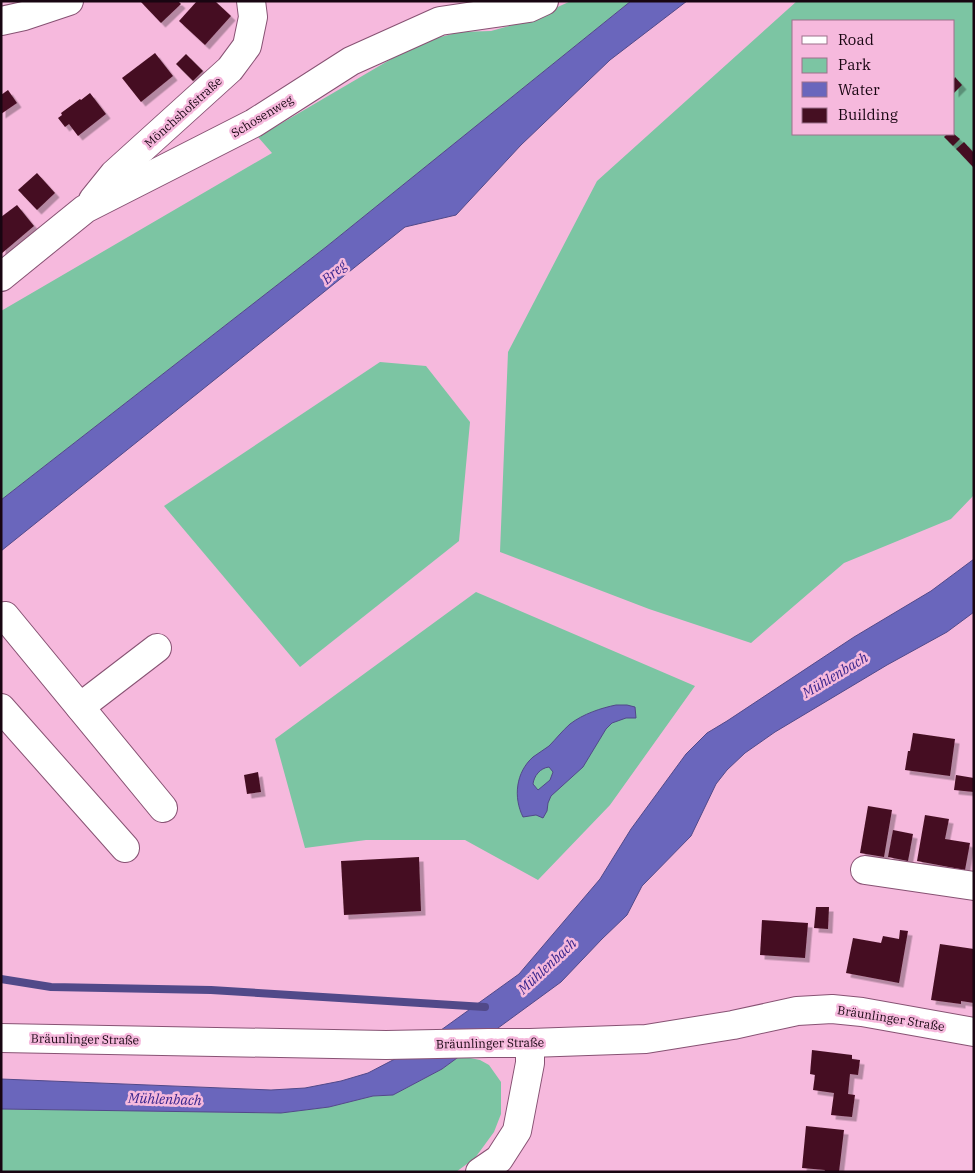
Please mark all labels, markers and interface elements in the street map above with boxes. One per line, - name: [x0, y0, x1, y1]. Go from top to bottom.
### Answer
- legend: [792, 20, 955, 135]
- text: Road: [838, 30, 874, 49]
- text: Park: [838, 55, 871, 74]
- street label: Mönchshofstraße: [141, 73, 225, 151]
- text: Water: [838, 80, 880, 99]
- street label: Schosenweg: [228, 91, 296, 140]
- text: Building: [838, 105, 898, 124]
- water label: Breg: [317, 256, 351, 288]
- water label: Mühlenbach: [798, 648, 871, 702]
- water label: Mühlenbach: [513, 934, 580, 998]
- street label: Bräunlinger Straße: [836, 1002, 946, 1034]
- street label: Bräunlinger Straße: [31, 1031, 139, 1047]
- street label: Bräunlinger Straße: [436, 1035, 544, 1051]
- water label: Mühlenbach: [127, 1089, 202, 1109]

